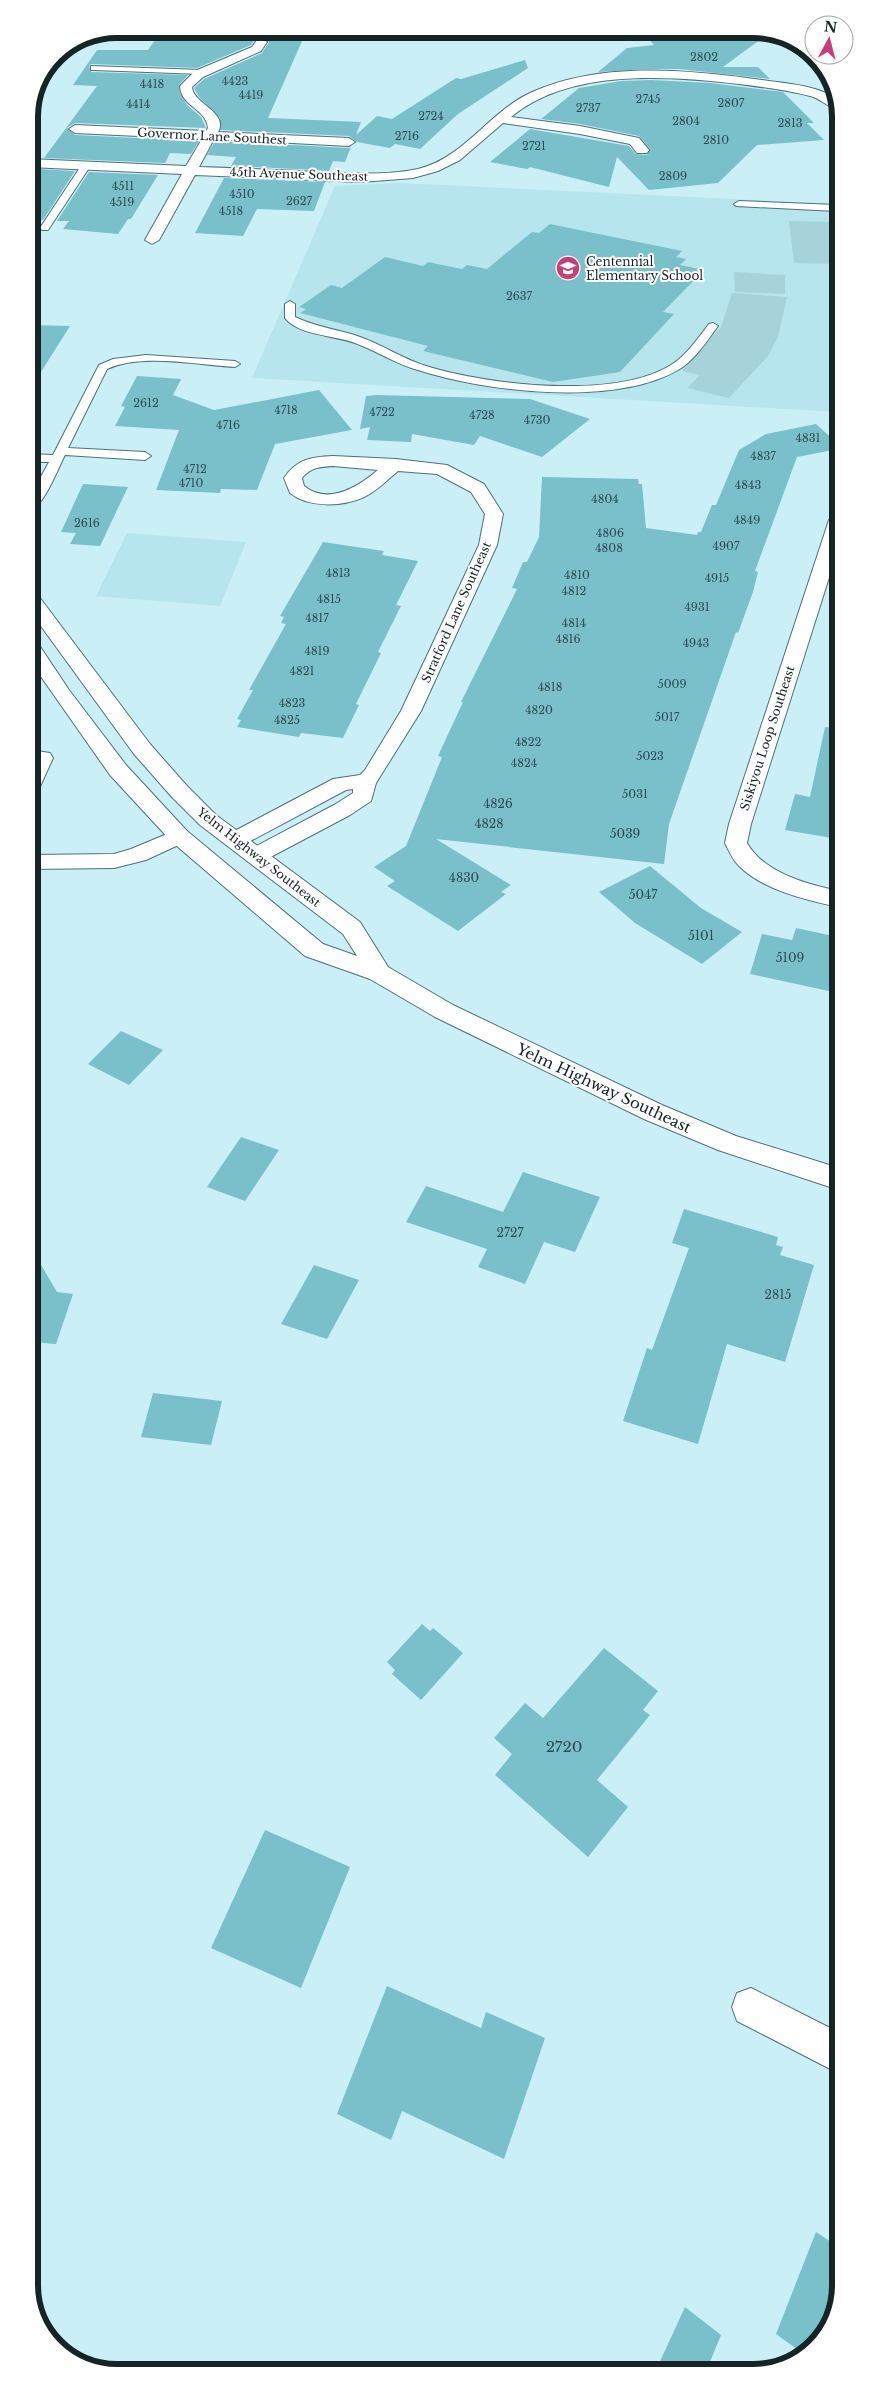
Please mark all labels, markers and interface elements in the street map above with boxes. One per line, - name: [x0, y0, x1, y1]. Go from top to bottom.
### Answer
- north arrow: [804, 15, 854, 65]
- text: N: [823, 17, 838, 37]
- house number: 2802: [690, 50, 718, 64]
- house number: 4423: [222, 74, 248, 88]
- house number: 4418: [140, 77, 164, 91]
- house number: 4419: [239, 88, 263, 102]
- house number: 2745: [636, 92, 660, 106]
- house number: 2807: [718, 96, 745, 110]
- house number: 4414: [126, 97, 150, 111]
- house number: 2737: [576, 101, 601, 115]
- house number: 2724: [418, 109, 444, 123]
- house number: 2804: [672, 114, 700, 128]
- house number: 2813: [777, 116, 803, 130]
- street label: Governor Lane Southest: [137, 125, 288, 147]
- house number: 2716: [395, 129, 419, 143]
- house number: 2810: [703, 133, 729, 147]
- house number: 2721: [522, 139, 546, 153]
- street label: 45th Avenue Southeast: [229, 164, 369, 184]
- house number: 2809: [659, 169, 687, 183]
- house number: 4511: [112, 179, 134, 193]
- house number: 4510: [229, 187, 255, 201]
- house number: 2627: [286, 194, 313, 208]
- house number: 4519: [110, 195, 134, 209]
- house number: 4518: [219, 204, 243, 218]
- place label: Centennial Elementary School: [586, 254, 703, 283]
- school or university icon: Centennial Elementary School: [555, 255, 581, 281]
- house number: 2637: [506, 289, 533, 303]
- house number: 2612: [133, 396, 159, 410]
- house number: 4718: [274, 403, 298, 417]
- house number: 4722: [369, 405, 395, 419]
- house number: 4728: [469, 408, 495, 422]
- house number: 4730: [524, 413, 550, 427]
- house number: 4716: [216, 418, 240, 432]
- house number: 4831: [796, 431, 820, 445]
- house number: 4837: [750, 449, 776, 463]
- house number: 4712: [183, 462, 207, 476]
- house number: 4710: [179, 476, 204, 490]
- house number: 4843: [735, 478, 761, 492]
- house number: 4804: [591, 492, 619, 506]
- house number: 4849: [734, 513, 760, 527]
- house number: 2616: [74, 516, 100, 530]
- house number: 4806: [596, 526, 624, 540]
- street label: Stratford Lane Southeast: [418, 539, 494, 685]
- house number: 4907: [713, 539, 740, 553]
- house number: 4808: [595, 541, 623, 555]
- house number: 4813: [326, 566, 351, 580]
- house number: 4810: [564, 568, 590, 582]
- house number: 4915: [705, 571, 729, 585]
- house number: 4812: [562, 584, 587, 598]
- house number: 4815: [317, 592, 341, 606]
- house number: 4931: [684, 600, 710, 614]
- house number: 4817: [305, 611, 329, 625]
- house number: 4814: [562, 616, 586, 630]
- house number: 4816: [555, 632, 581, 646]
- house number: 4943: [683, 636, 710, 650]
- house number: 4819: [304, 644, 330, 658]
- street label: Siskiyou Loop Southeast: [736, 663, 798, 812]
- house number: 4821: [290, 664, 314, 678]
- house number: 5009: [657, 677, 687, 691]
- house number: 4818: [538, 680, 562, 694]
- house number: 4823: [279, 696, 306, 710]
- house number: 4820: [525, 703, 553, 717]
- house number: 5017: [655, 710, 680, 724]
- house number: 4825: [274, 713, 300, 727]
- house number: 4822: [515, 735, 542, 749]
- house number: 5023: [636, 749, 664, 763]
- house number: 4824: [511, 756, 537, 770]
- house number: 5031: [622, 787, 648, 801]
- house number: 4826: [483, 796, 513, 811]
- street label: Yelm Highway Southeast: [194, 804, 324, 910]
- house number: 4828: [475, 816, 503, 831]
- house number: 5039: [610, 826, 640, 841]
- house number: 4830: [449, 870, 479, 885]
- house number: 5047: [629, 887, 658, 902]
- house number: 5101: [688, 928, 714, 943]
- house number: 5109: [776, 950, 804, 965]
- street label: Yelm Highway Southeast: [513, 1039, 695, 1137]
- house number: 2727: [497, 1225, 524, 1240]
- house number: 2815: [765, 1287, 792, 1302]
- house number: 2720: [546, 1737, 582, 1756]

